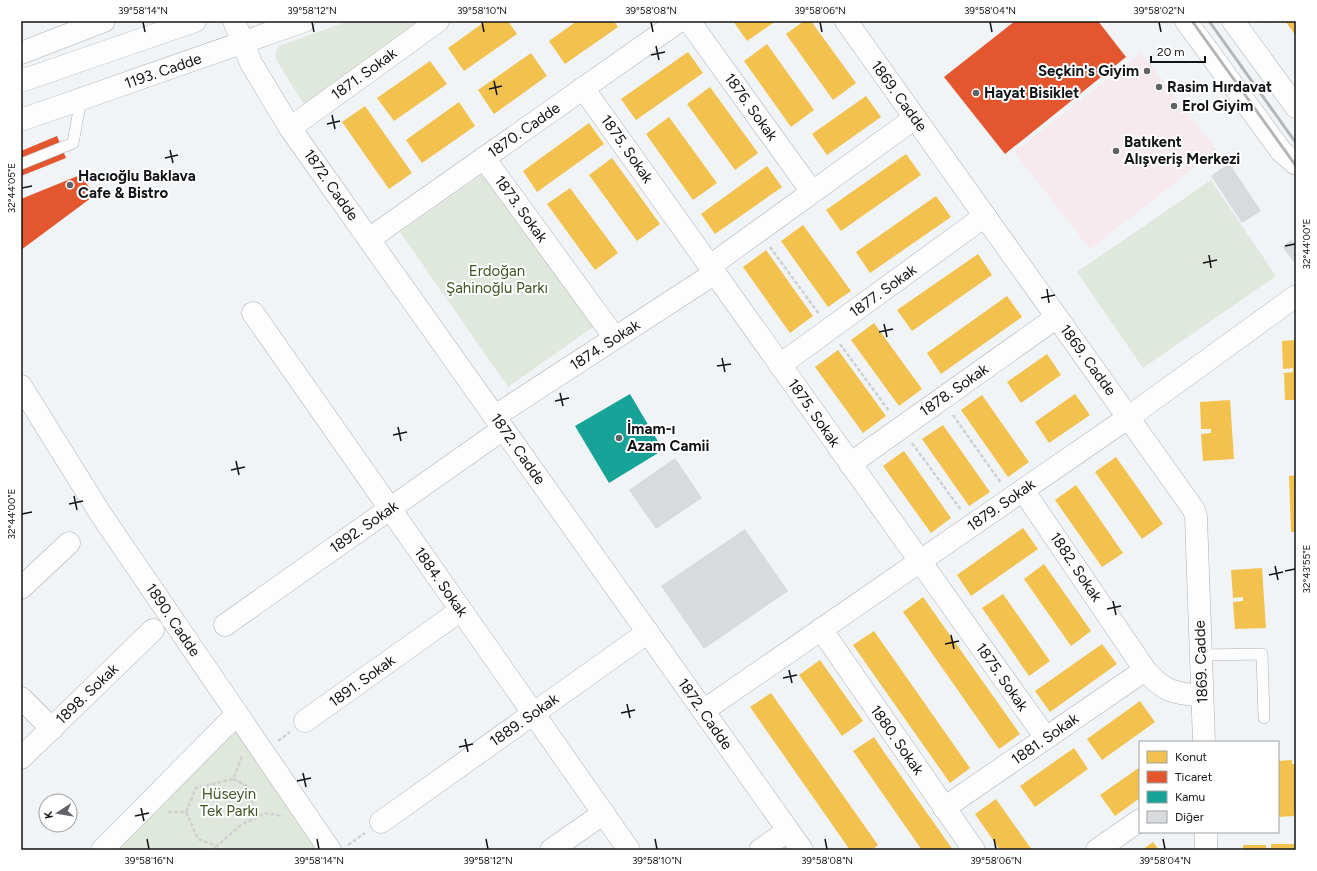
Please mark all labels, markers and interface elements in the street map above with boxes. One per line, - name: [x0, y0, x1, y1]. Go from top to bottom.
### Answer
- text: 39°58'14"N: [118, 4, 168, 17]
- text: 39°58'12"N: [287, 4, 337, 17]
- text: 39°58'10"N: [457, 4, 507, 17]
- text: 39°58'08"N: [625, 4, 677, 17]
- text: 39°58'06"N: [794, 4, 846, 17]
- text: 39°58'04"N: [964, 4, 1016, 17]
- text: 39°58'02"N: [1133, 4, 1185, 17]
- scale bar: [1151, 38, 1205, 64]
- street label: 1871. Sokak: [328, 44, 401, 104]
- text: 20 m: [1157, 45, 1185, 59]
- street label: 1193. Cadde: [122, 49, 204, 93]
- street label: 1869. Cadde: [867, 57, 931, 135]
- place label: Seçkin's Giyim: [1038, 62, 1139, 80]
- marker: Seçkin's Giyim: [1142, 66, 1152, 76]
- street label: 1876. Sokak: [721, 70, 782, 145]
- place label: Rasim Hırdavat: [1167, 78, 1272, 96]
- marker: Rasim Hırdavat: [1154, 82, 1164, 92]
- place label: Hayat Bisiklet: [984, 84, 1079, 102]
- marker: Hayat Bisiklet: [971, 88, 981, 98]
- place label: Erol Giyim: [1182, 97, 1253, 115]
- street label: 1870. Cadde: [484, 98, 564, 162]
- marker: Erol Giyim: [1169, 101, 1179, 111]
- street label: 1875. Sokak: [597, 112, 657, 187]
- place label: Batıkent Alışveriş Merkezi: [1124, 133, 1240, 168]
- street label: 1872. Cadde: [300, 146, 362, 224]
- marker: Batıkent Alışveriş Merkezi: [1111, 146, 1121, 156]
- text: 32°44'05"E: [5, 163, 18, 213]
- place label: Hacıoğlu Baklava Cafe & Bistro: [78, 167, 196, 202]
- street label: 1873. Sokak: [491, 172, 552, 247]
- marker: Hacıoğlu Baklava Cafe & Bistro: [65, 180, 75, 190]
- text: 32°44'00"E: [1300, 218, 1313, 270]
- street label: 1877. Sokak: [846, 260, 921, 321]
- park label: Erdoğan Şahinoğlu Parkı: [446, 262, 548, 297]
- street label: 1874. Sokak: [567, 315, 644, 374]
- street label: 1869. Cadde: [1056, 321, 1120, 399]
- street label: 1878. Sokak: [916, 359, 992, 420]
- street label: 1875. Sokak: [784, 376, 844, 451]
- street label: 1872. Cadde: [487, 410, 549, 488]
- place label: İmam-ı Azam Camii: [627, 419, 709, 455]
- marker: İmam-ı Azam Camii: [614, 433, 624, 443]
- street label: 1879. Sokak: [964, 475, 1039, 535]
- text: 32°44'00"E: [5, 488, 18, 540]
- street label: 1892. Sokak: [326, 497, 402, 557]
- street label: 1882. Sokak: [1046, 529, 1106, 606]
- street label: 1884. Sokak: [410, 544, 472, 621]
- text: 32°43'55"E: [1300, 544, 1313, 594]
- street label: 1890. Cadde: [142, 580, 204, 660]
- street label: 1869. Cadde: [1191, 620, 1211, 704]
- street label: 1875. Sokak: [972, 640, 1032, 715]
- street label: 1891. Sokak: [326, 651, 399, 711]
- street label: 1898. Sokak: [52, 659, 122, 728]
- street label: 1872. Cadde: [674, 675, 736, 753]
- street label: 1889. Sokak: [486, 689, 562, 750]
- street label: 1880. Sokak: [866, 702, 928, 779]
- street label: 1881. Sokak: [1008, 709, 1083, 769]
- legend: [1139, 741, 1279, 833]
- text: Konut: [1175, 750, 1208, 764]
- text: Ticaret: [1175, 770, 1213, 784]
- park label: Hüseyin Tek Parkı: [200, 785, 258, 820]
- text: Kamu: [1175, 790, 1205, 804]
- north arrow: [38, 793, 78, 833]
- text: K: [41, 809, 56, 820]
- text: Diğer: [1175, 810, 1204, 824]
- text: 39°58'16"N: [124, 854, 174, 867]
- text: 39°58'14"N: [294, 854, 344, 867]
- text: 39°58'12"N: [463, 854, 513, 867]
- text: 39°58'10"N: [632, 854, 682, 867]
- text: 39°58'08"N: [801, 854, 853, 867]
- text: 39°58'06"N: [970, 854, 1022, 867]
- text: 39°58'04"N: [1139, 854, 1191, 867]

